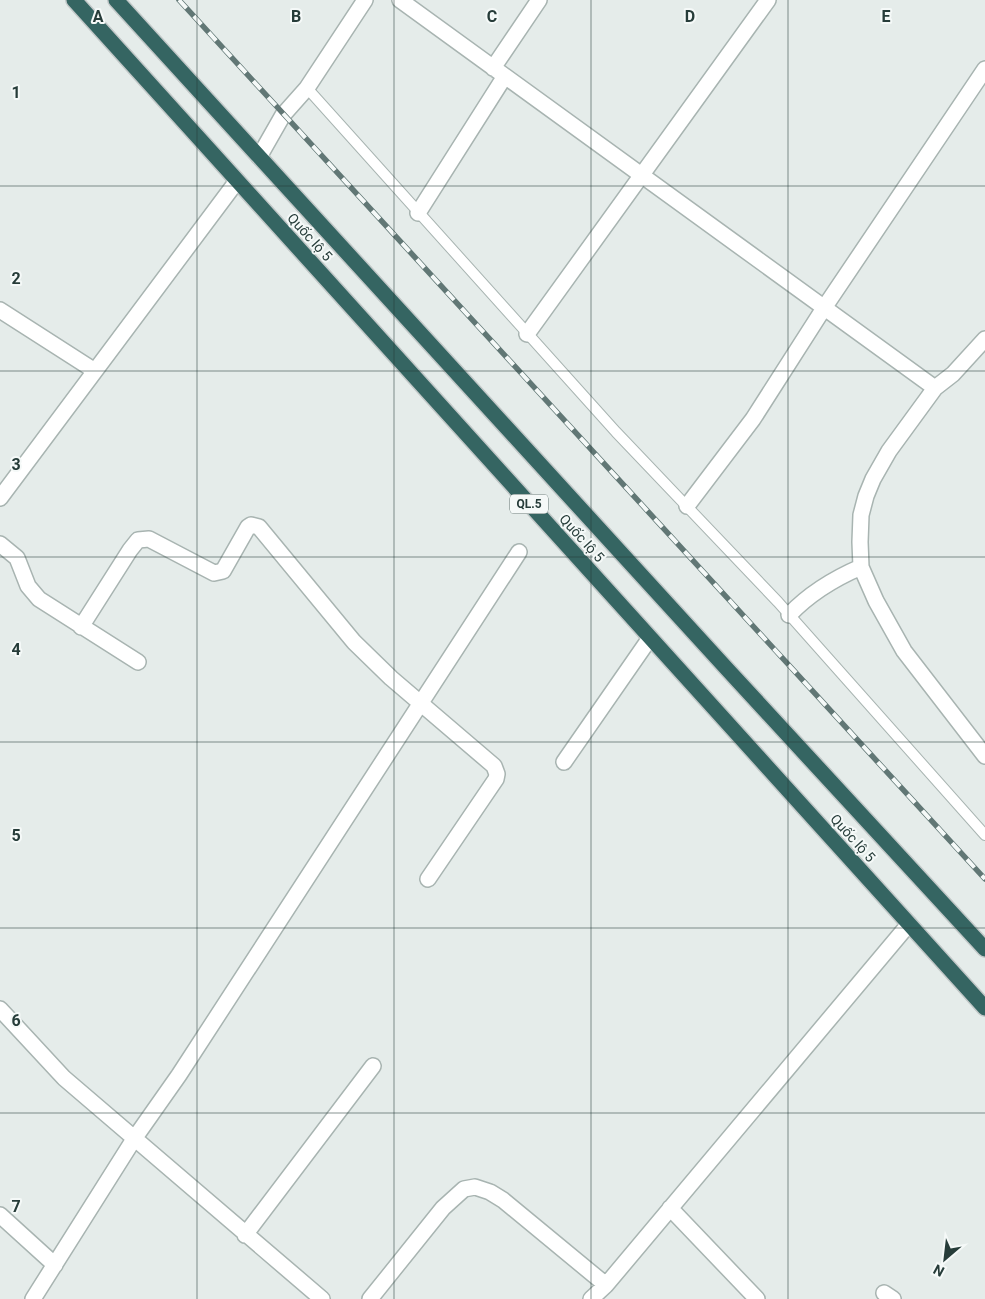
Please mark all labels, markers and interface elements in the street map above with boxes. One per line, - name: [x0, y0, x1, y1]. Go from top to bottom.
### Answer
- text: A: [93, 7, 104, 26]
- text: B: [291, 7, 301, 26]
- text: C: [487, 7, 497, 26]
- text: D: [685, 7, 695, 26]
- text: E: [882, 7, 891, 26]
- text: 1: [11, 83, 21, 102]
- street label: Quốc lộ 5: [284, 210, 336, 264]
- text: 2: [11, 269, 21, 288]
- text: 3: [11, 455, 21, 474]
- road number: QL.5: [510, 494, 548, 514]
- street label: Quốc lộ 5: [556, 511, 608, 565]
- text: 4: [11, 640, 21, 659]
- street label: Quốc lộ 5: [827, 811, 879, 865]
- text: 5: [11, 826, 21, 845]
- text: 6: [11, 1011, 21, 1030]
- text: 7: [11, 1197, 21, 1216]
- north arrow: [920, 1234, 970, 1284]
- text: N: [931, 1261, 947, 1280]

